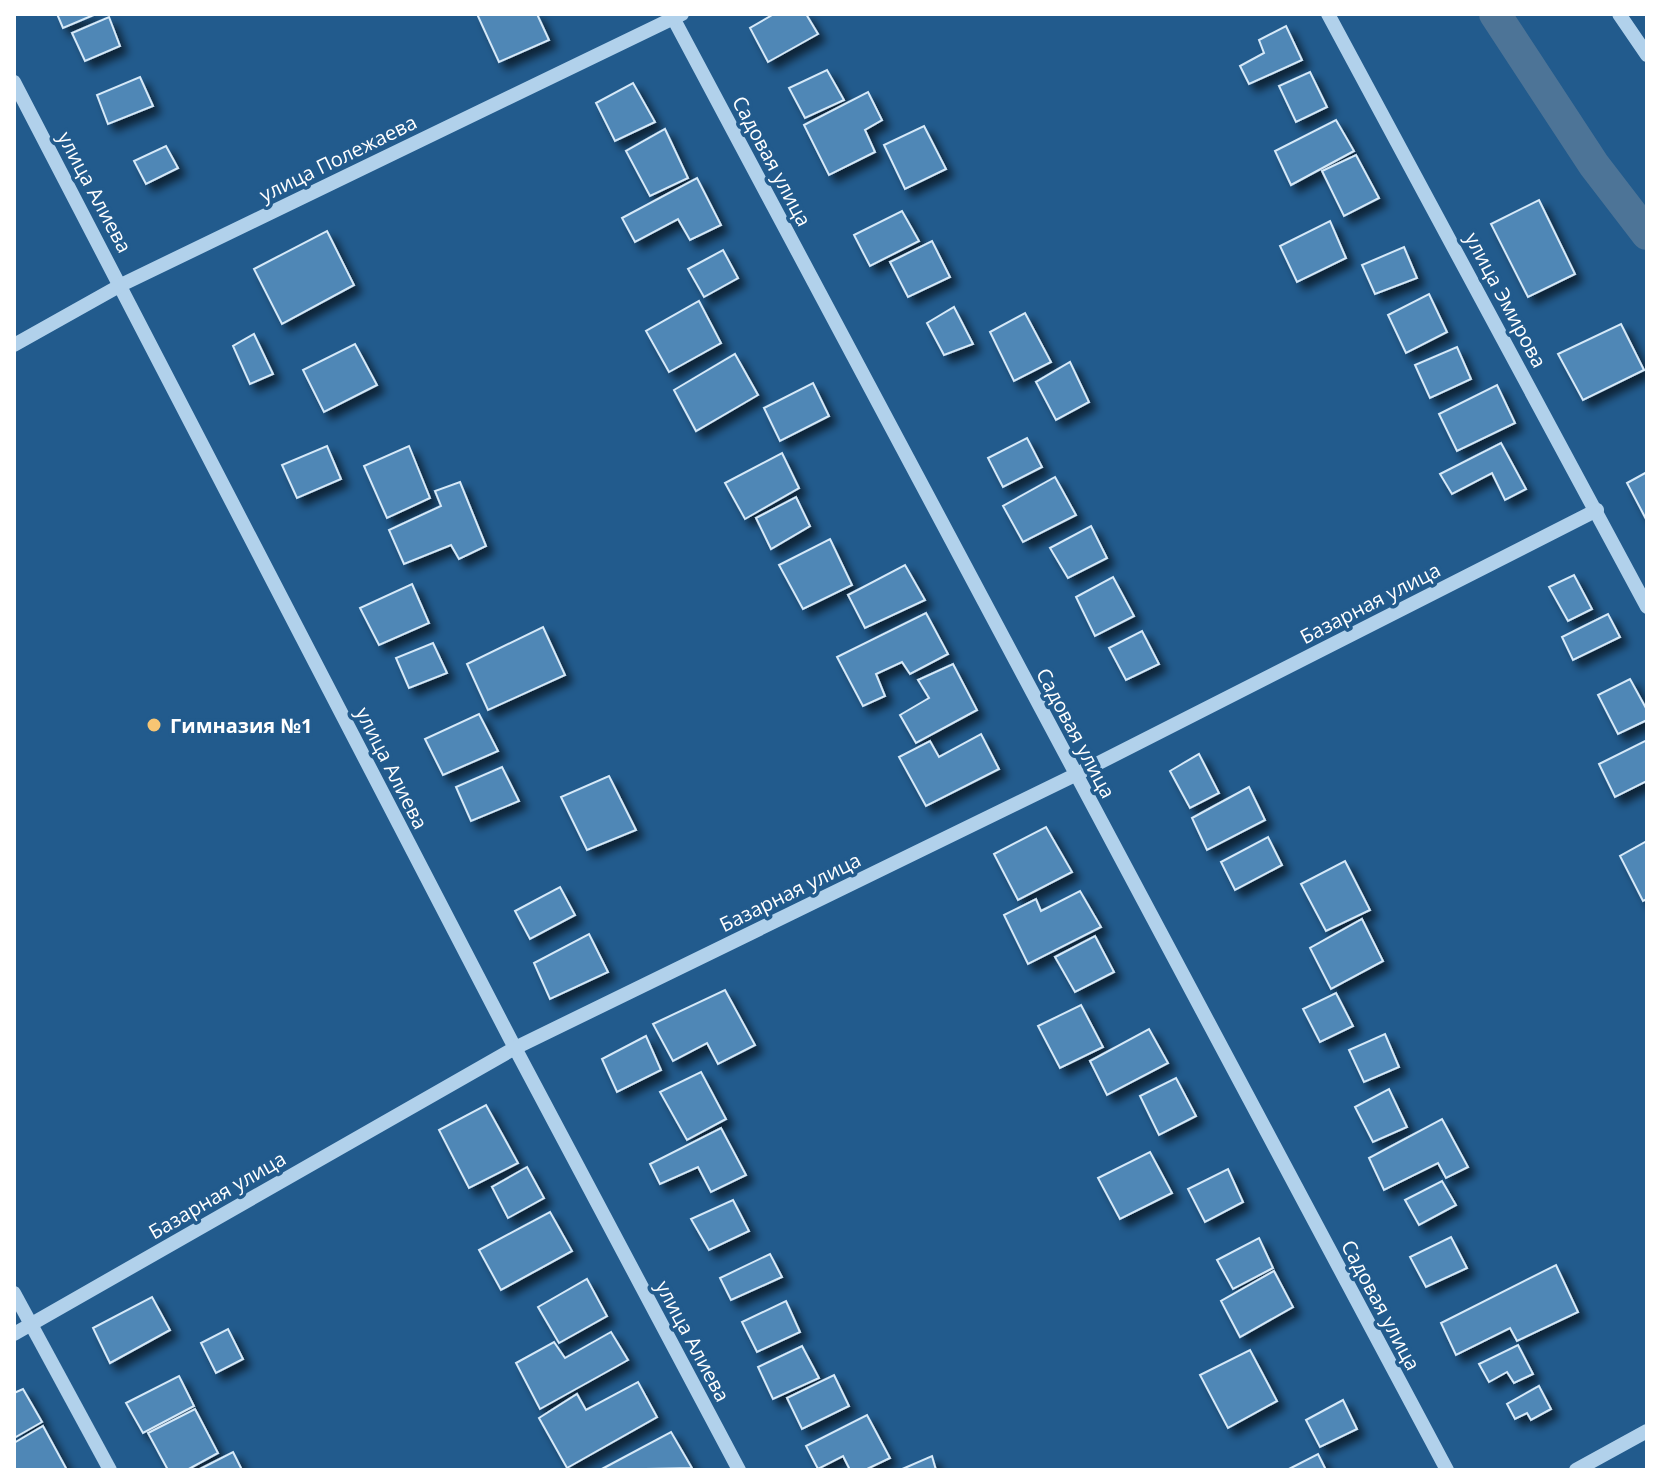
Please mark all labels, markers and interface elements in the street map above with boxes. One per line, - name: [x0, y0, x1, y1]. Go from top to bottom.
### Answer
- street label: Садовая улица: [726, 91, 818, 231]
- street label: улица Полежаева: [255, 108, 421, 208]
- street label: улица Алиева: [52, 127, 138, 257]
- street label: улица Эмирова: [1459, 227, 1553, 373]
- street label: Базарная улица: [1295, 556, 1445, 650]
- street label: Садовая улица: [1030, 663, 1122, 803]
- street label: улица Алиева: [350, 702, 434, 834]
- place label: Гимназия №1: [170, 712, 312, 739]
- marker: Гимназия №1: [145, 716, 163, 734]
- street label: Базарная улица: [715, 846, 865, 938]
- street label: Базарная улица: [143, 1145, 291, 1245]
- street label: Садовая улица: [1335, 1235, 1427, 1375]
- street label: улица Алиева: [650, 1276, 736, 1406]

